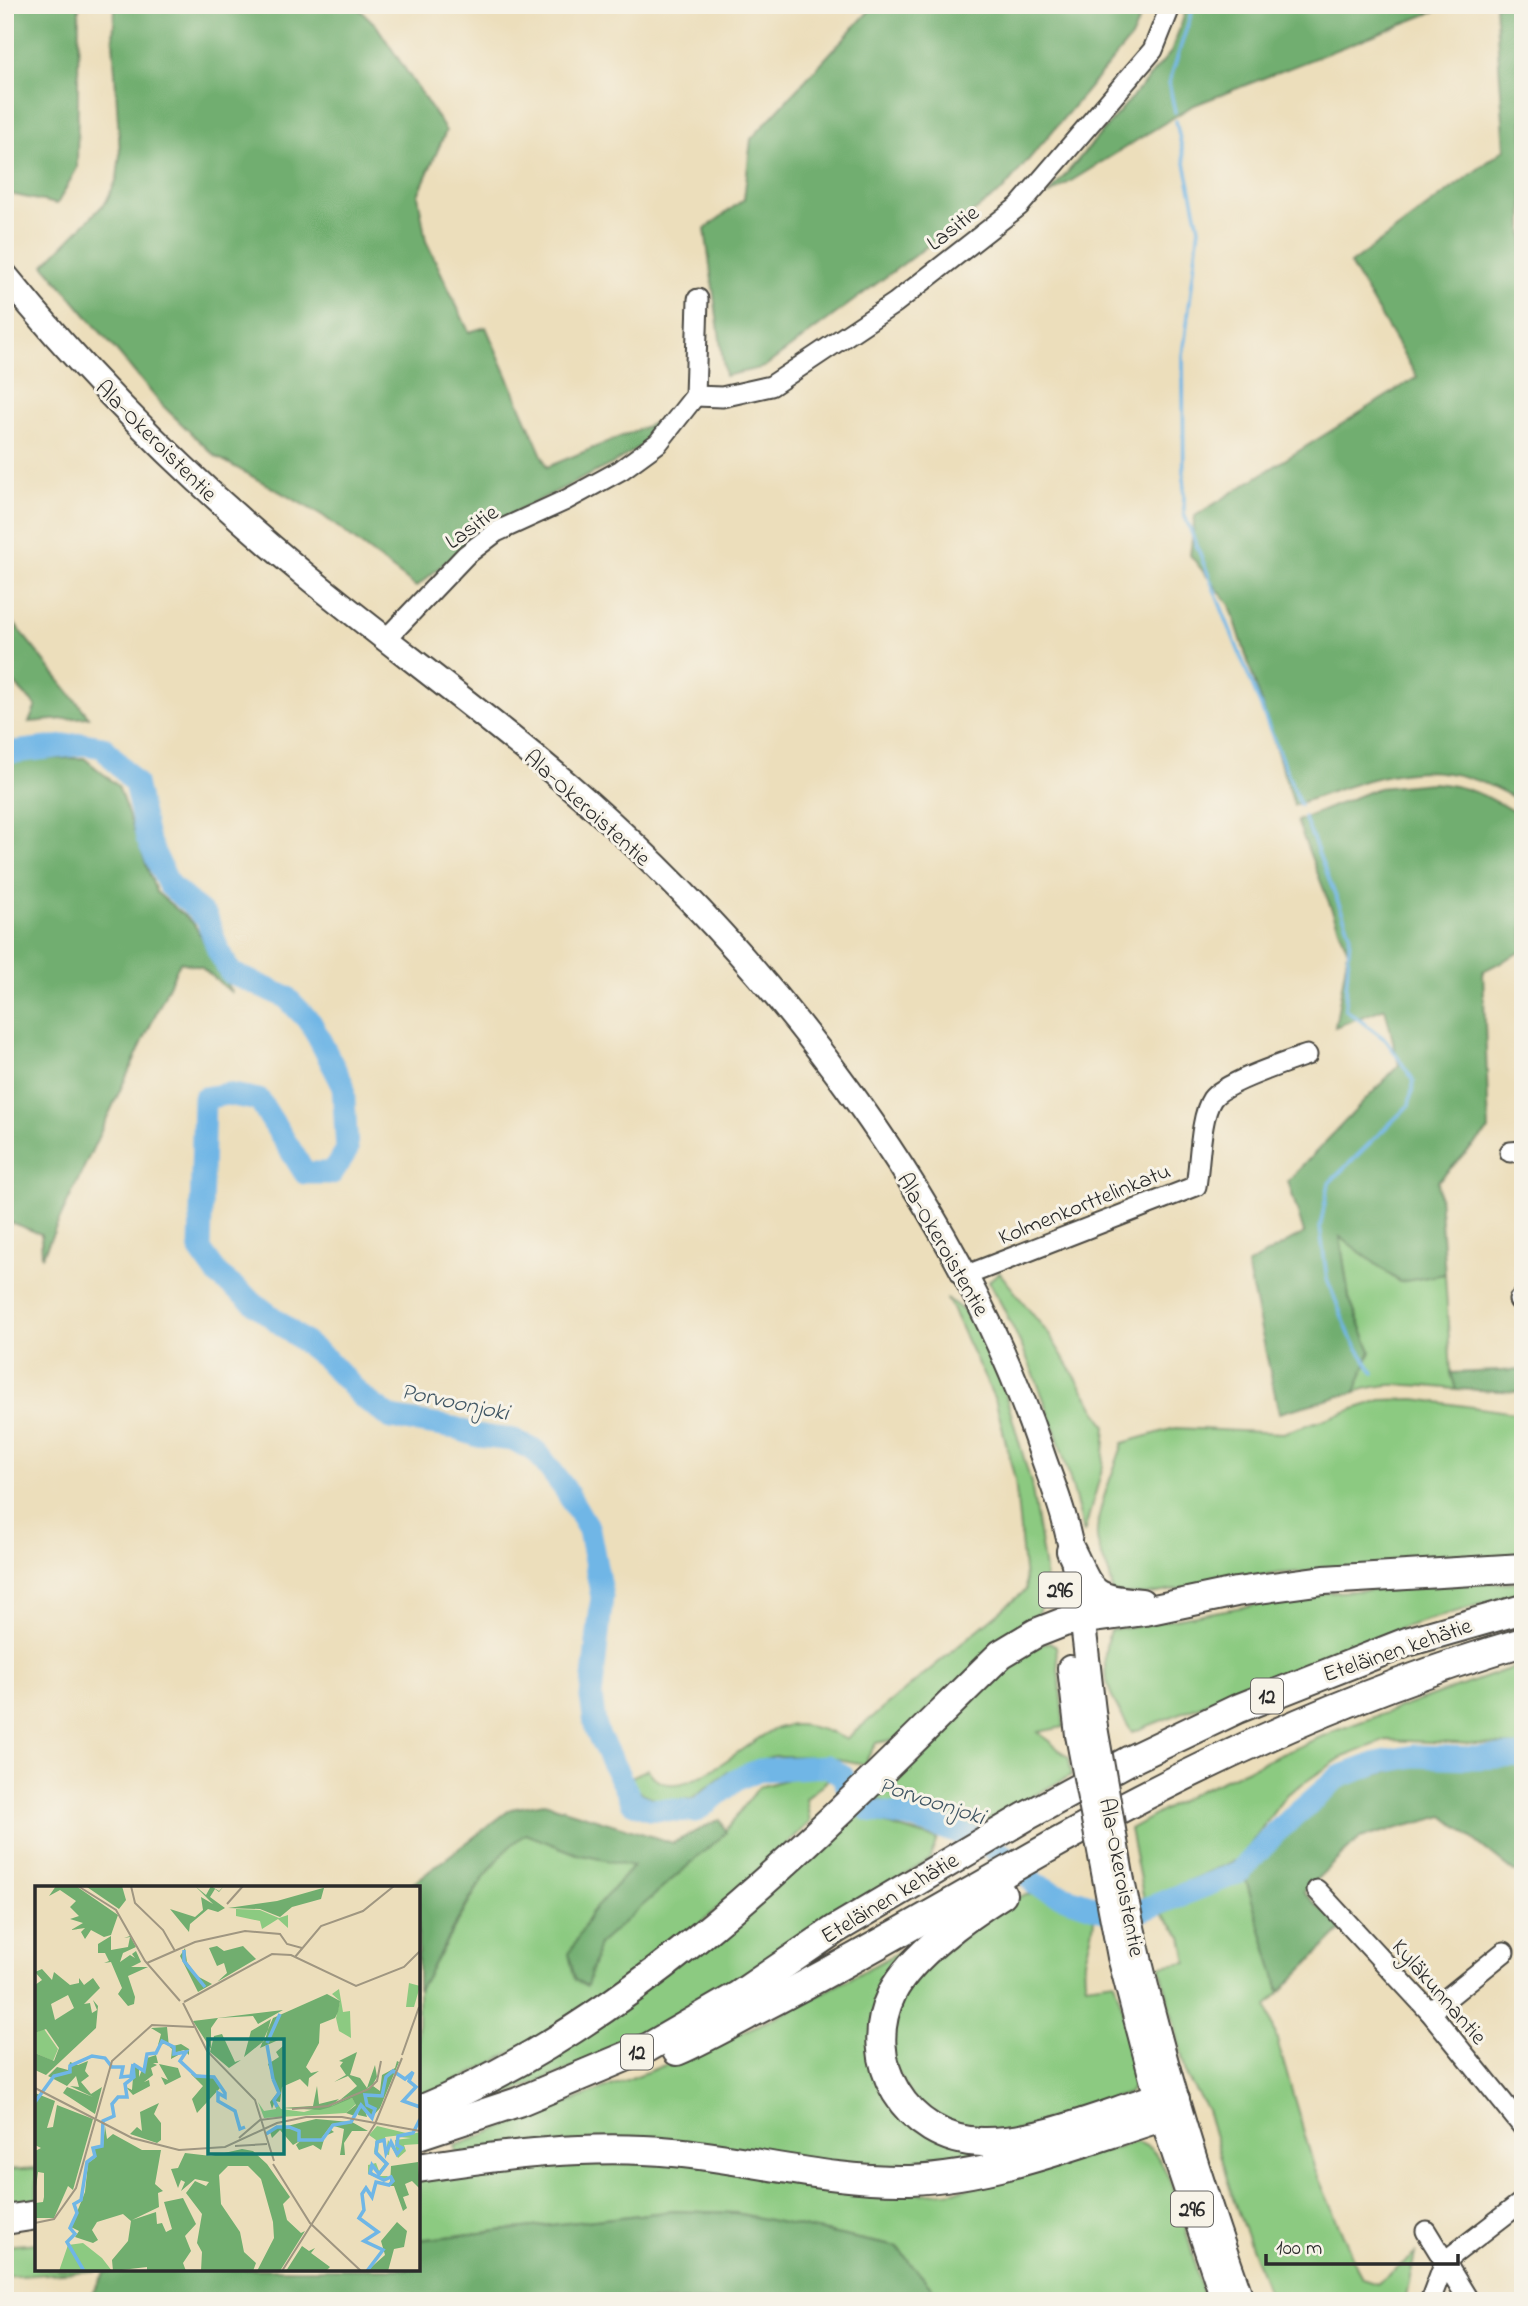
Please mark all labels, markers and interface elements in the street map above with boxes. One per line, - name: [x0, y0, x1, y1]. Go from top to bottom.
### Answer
- street label: Lasitie: [920, 197, 987, 260]
- street label: Ala-Okeroistentie: [87, 373, 224, 511]
- street label: Lasitie: [439, 497, 507, 559]
- street label: Ala-Okeroistentie: [515, 743, 658, 875]
- street label: Kolmenkorttelinkatu: [994, 1156, 1176, 1255]
- street label: Ala-Okeroistentie: [887, 1167, 997, 1324]
- water label: Porvoonjoki: [397, 1375, 514, 1433]
- road number: 296: [1039, 1572, 1081, 1608]
- street label: Eteläinen kehätie: [1319, 1610, 1477, 1692]
- road number: 12: [1251, 1678, 1283, 1714]
- water label: Porvoonjoki: [874, 1769, 991, 1837]
- street label: Ala-Okeroistentie: [1089, 1795, 1152, 1960]
- street label: Eteläinen kehätie: [815, 1845, 966, 1953]
- inset map: [35, 1886, 420, 2271]
- street label: Kyläkunnantie: [1381, 1932, 1494, 2055]
- road number: 12: [621, 2035, 653, 2070]
- road number: 296: [1171, 2192, 1213, 2226]
- scale bar: [1266, 2222, 1458, 2266]
- text: 100 m: [1276, 2234, 1322, 2264]

